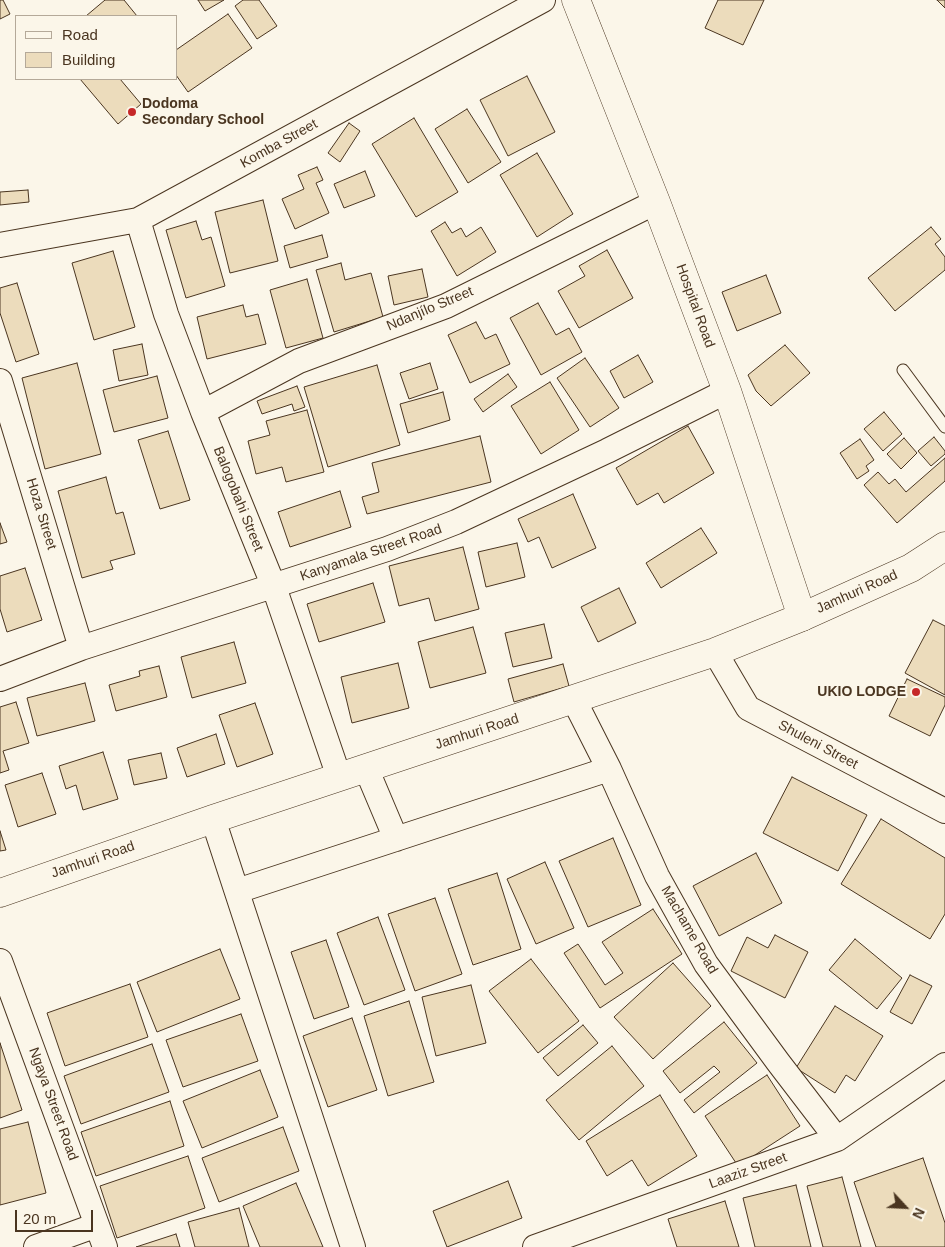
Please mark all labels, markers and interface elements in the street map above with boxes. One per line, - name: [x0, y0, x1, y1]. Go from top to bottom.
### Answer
- legend: [15, 15, 178, 80]
- text: Road: [62, 26, 98, 43]
- text: Building: [62, 51, 115, 68]
- place label: Dodoma Secondary School: [142, 96, 264, 128]
- marker: Dodoma Secondary School: [126, 106, 138, 118]
- street label: Komba Street: [237, 116, 321, 172]
- street label: Hospital Road: [672, 262, 718, 350]
- street label: Ndanjílo Street: [384, 283, 476, 335]
- street label: Balogobahi Street: [209, 444, 267, 554]
- street label: Hoza Street: [22, 476, 60, 552]
- street label: Kanyamala Street Road: [298, 521, 444, 585]
- street label: Jamhuri Road: [814, 567, 900, 617]
- place label: UKIO LODGE: [817, 684, 906, 700]
- marker: UKIO LODGE: [910, 686, 922, 698]
- street label: Jamhuri Road: [433, 711, 521, 753]
- street label: Shuleni Street: [775, 717, 861, 773]
- street label: Jamhuri Road: [49, 838, 137, 882]
- street label: Machame Road: [657, 883, 721, 977]
- street label: Ngaya Street Road: [25, 1045, 81, 1163]
- street label: Laaziz Street: [707, 1149, 789, 1193]
- north arrow: [880, 1182, 930, 1232]
- scale bar: [18, 1200, 95, 1232]
- text: N: [909, 1205, 928, 1221]
- text: 20 m: [23, 1210, 56, 1227]

